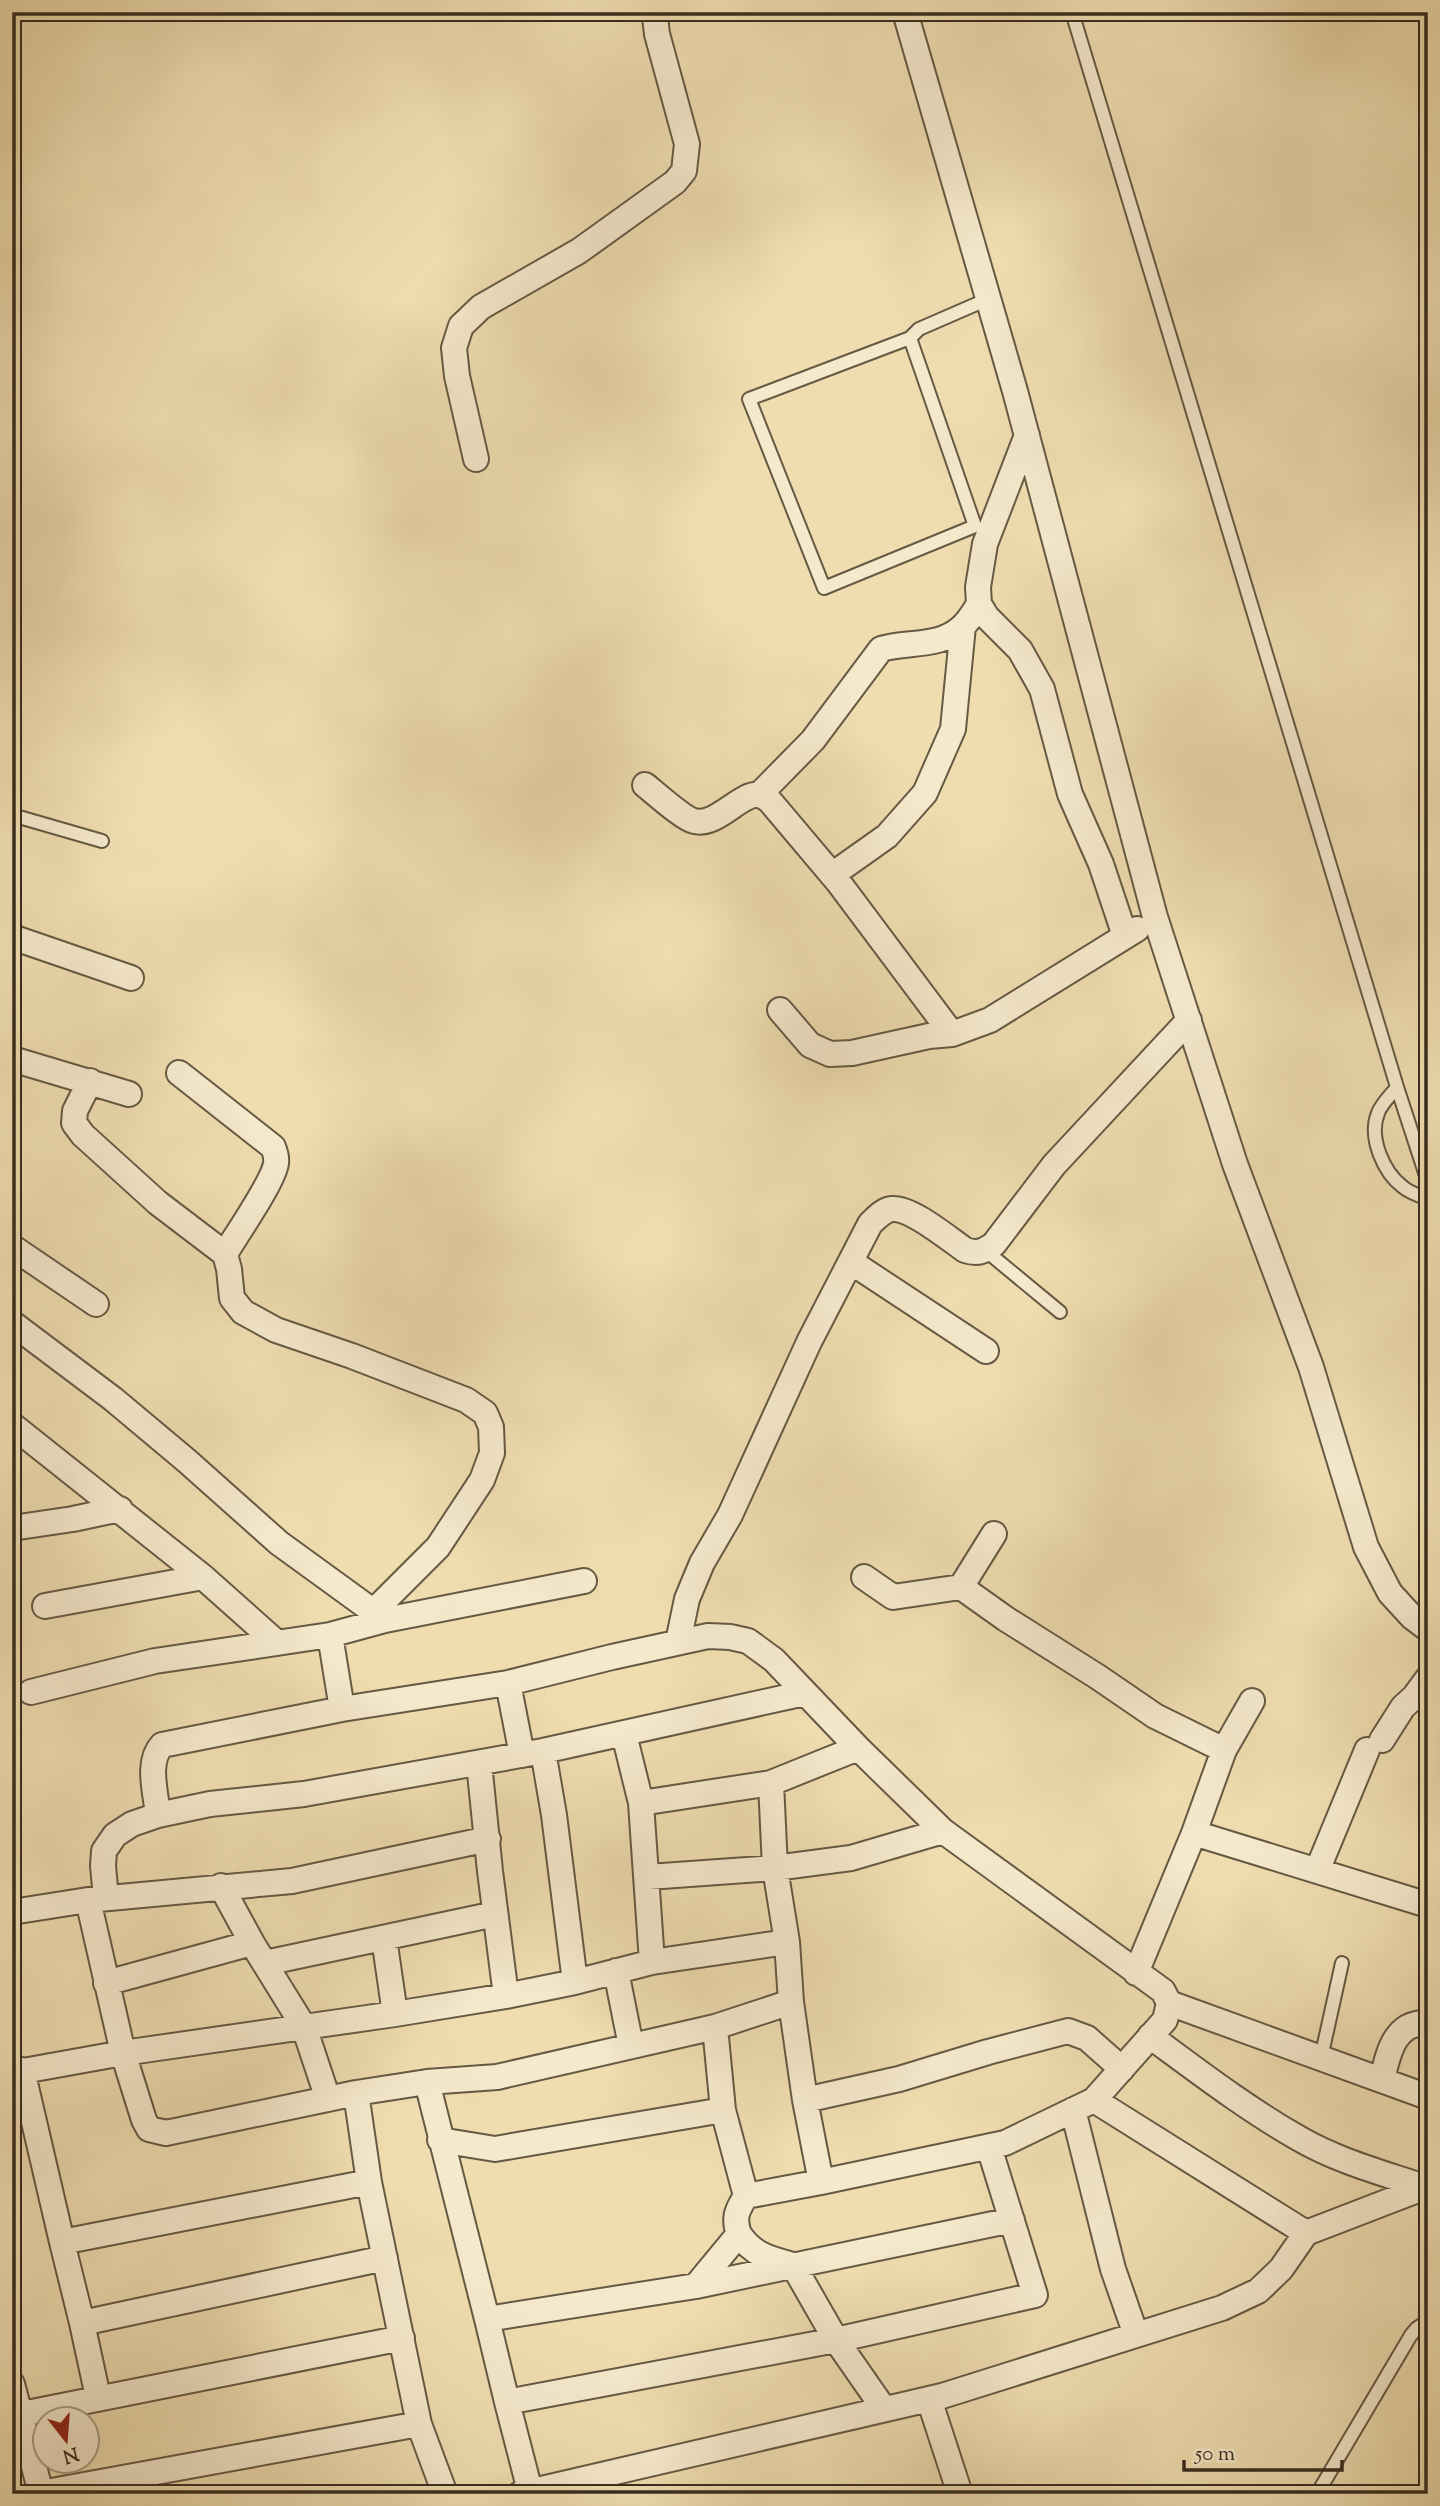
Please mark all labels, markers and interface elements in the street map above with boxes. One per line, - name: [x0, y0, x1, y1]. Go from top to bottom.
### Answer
- north arrow: [32, 2404, 102, 2474]
- scale bar: [1184, 2429, 1342, 2473]
- text: N: [59, 2439, 81, 2469]
- text: 50 m: [1194, 2440, 1235, 2470]

